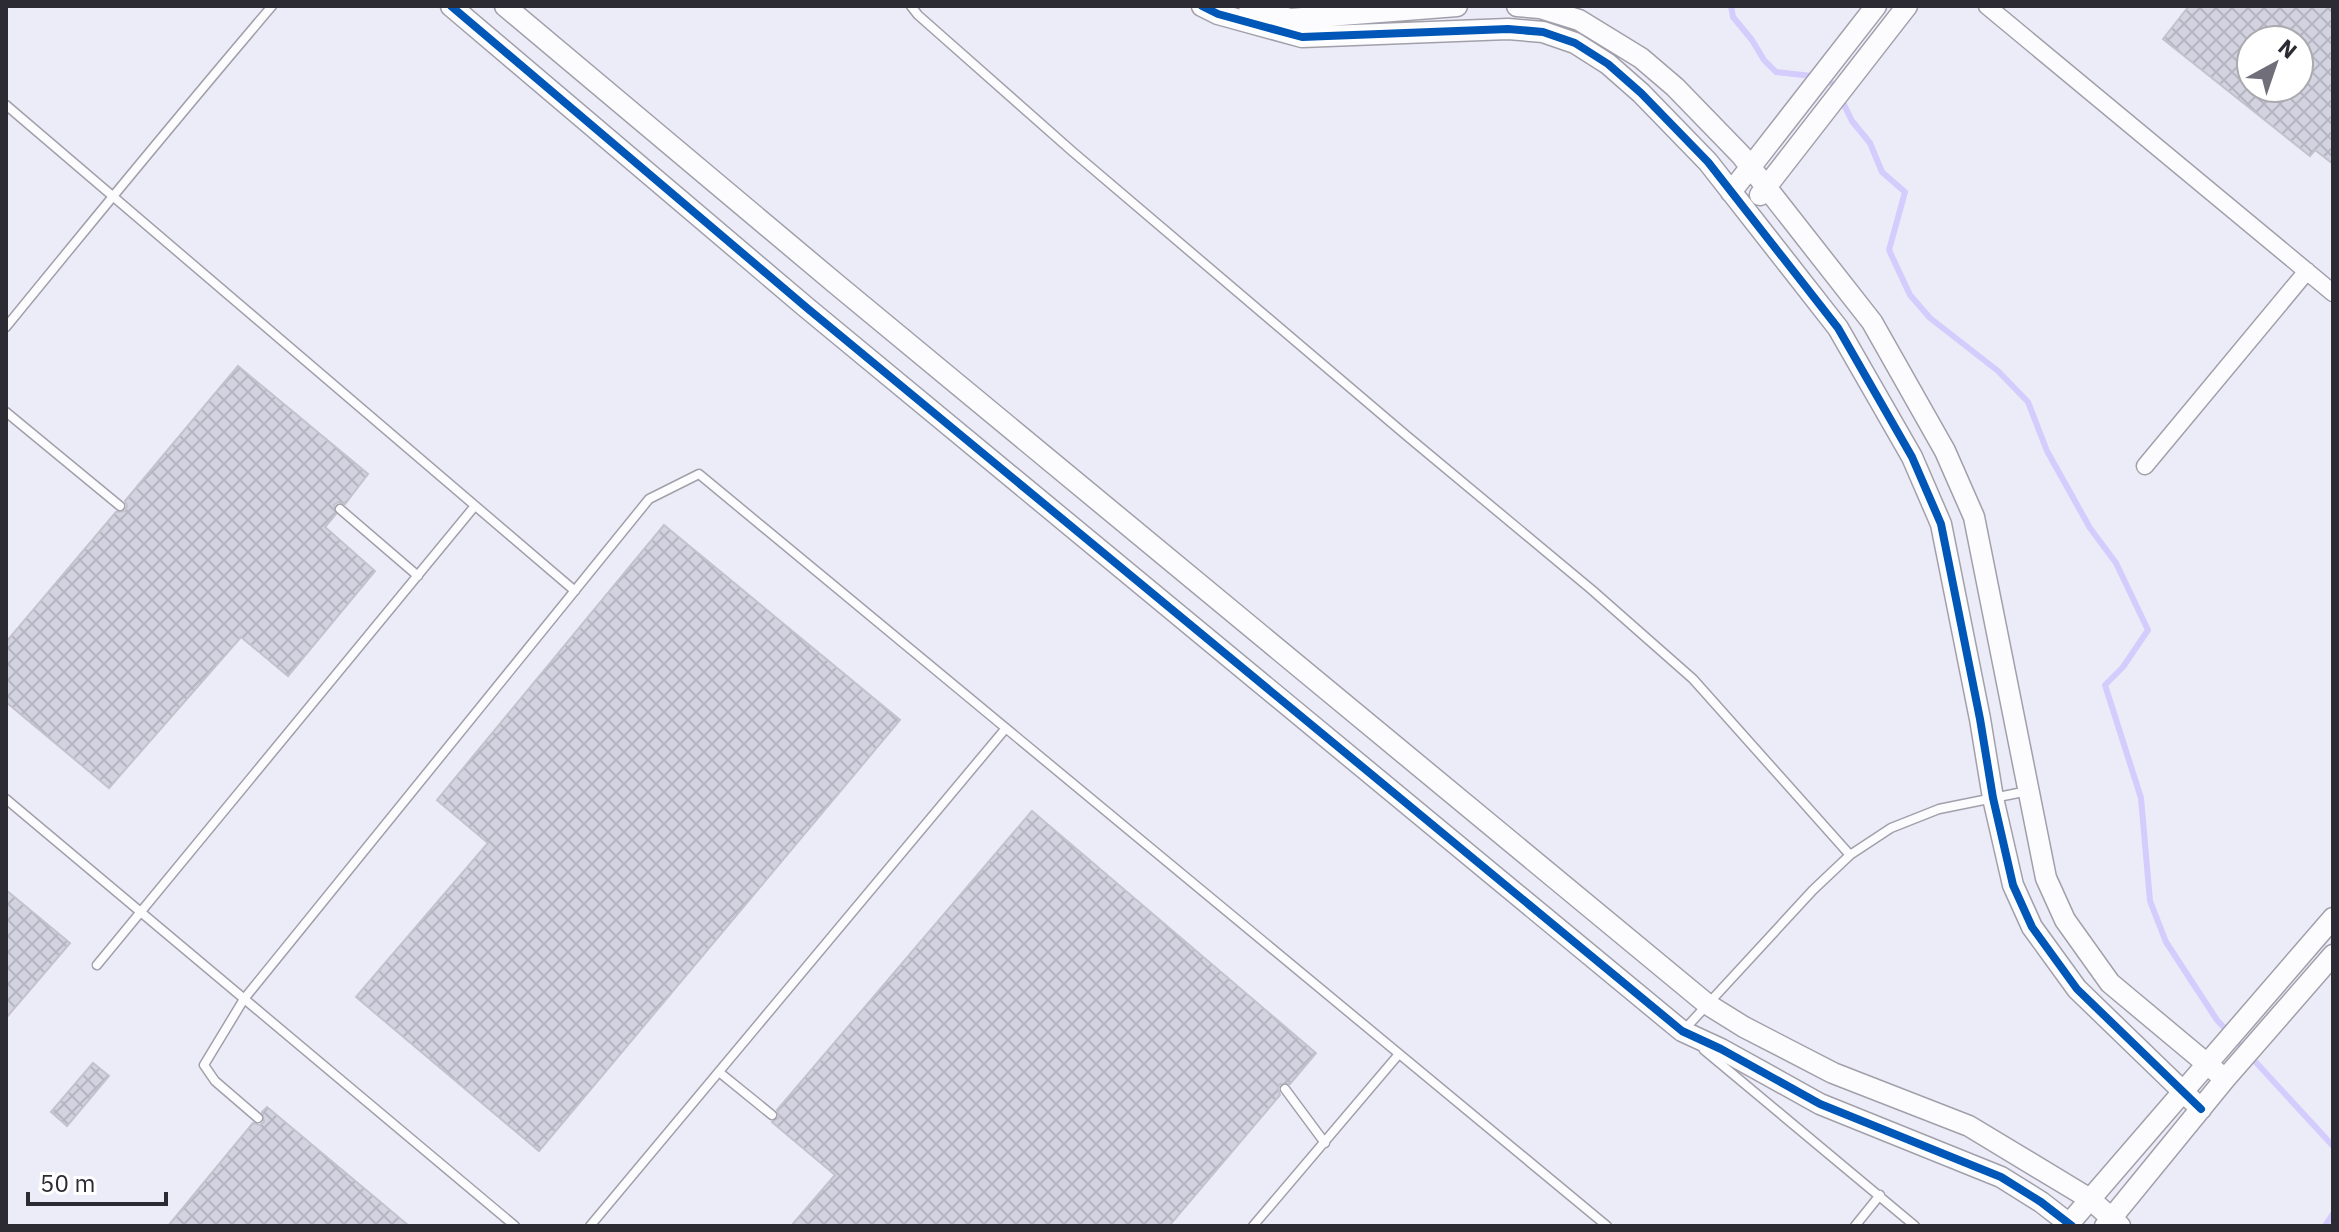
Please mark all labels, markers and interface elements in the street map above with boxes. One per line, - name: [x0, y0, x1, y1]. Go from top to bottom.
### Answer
- north arrow: [2235, 24, 2315, 104]
- text: N: [2273, 32, 2304, 65]
- scale bar: [28, 1156, 166, 1206]
- text: 50 m: [40, 1167, 95, 1199]

